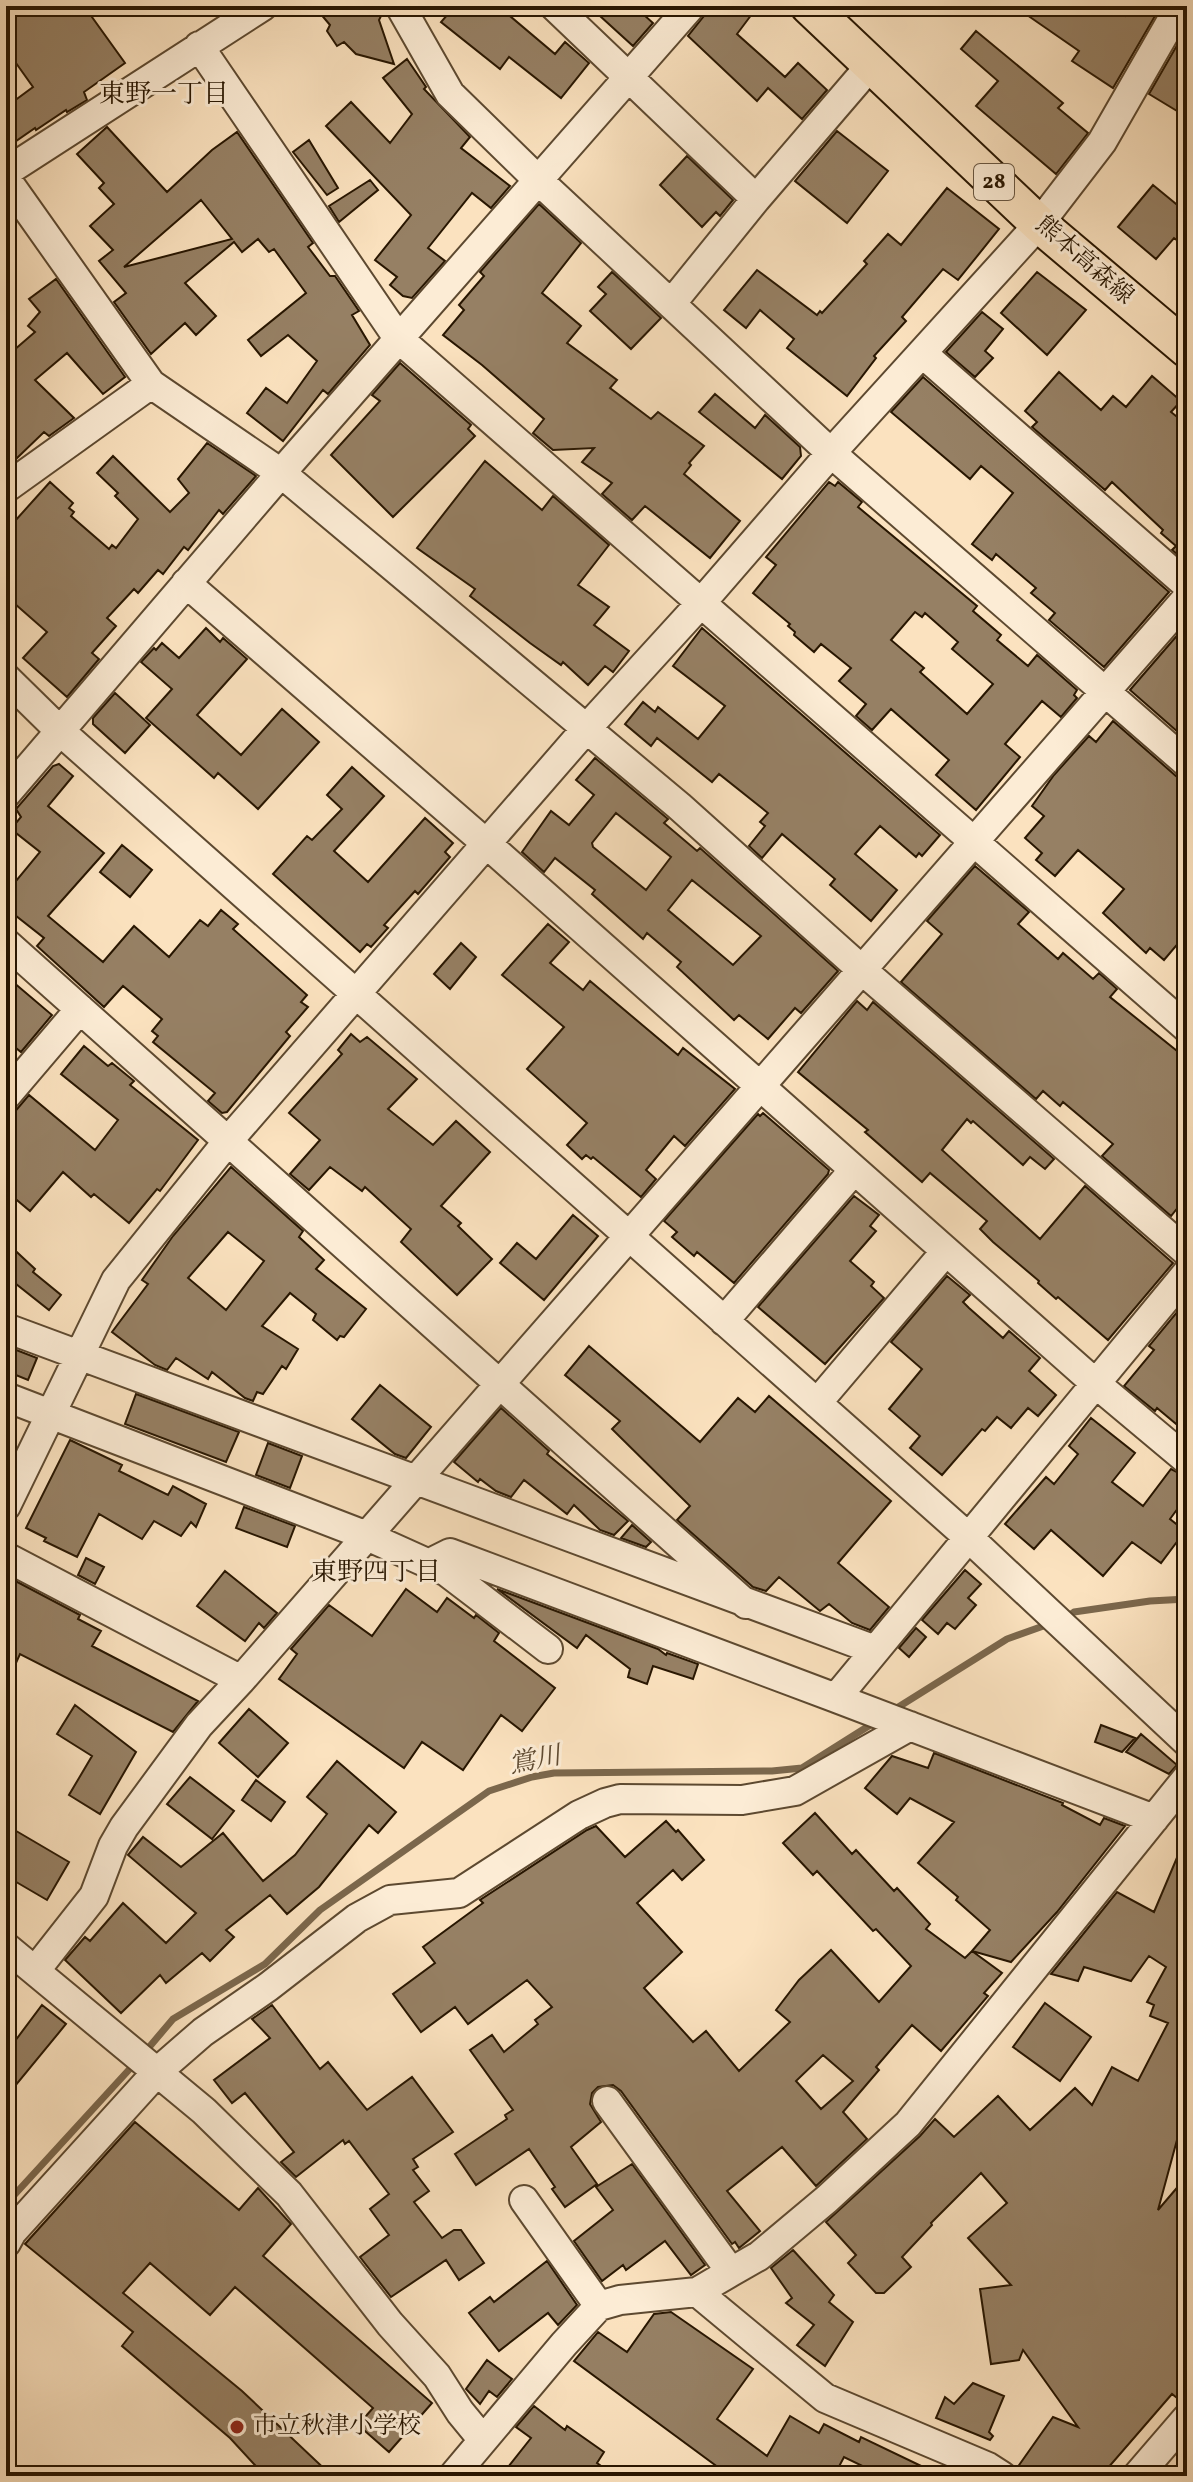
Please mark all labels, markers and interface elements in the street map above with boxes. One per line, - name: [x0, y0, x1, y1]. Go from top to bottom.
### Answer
- district label: 東野一丁目: [99, 77, 229, 113]
- road number: 28: [974, 164, 1014, 200]
- street label: 熊本高森線: [1028, 209, 1140, 313]
- district label: 東野四丁目: [311, 1555, 441, 1591]
- water label: 鴬川: [506, 1738, 567, 1784]
- place label: 市立秋津小学校: [253, 2410, 421, 2444]
- marker: 市立秋津小学校: [228, 2418, 246, 2436]

